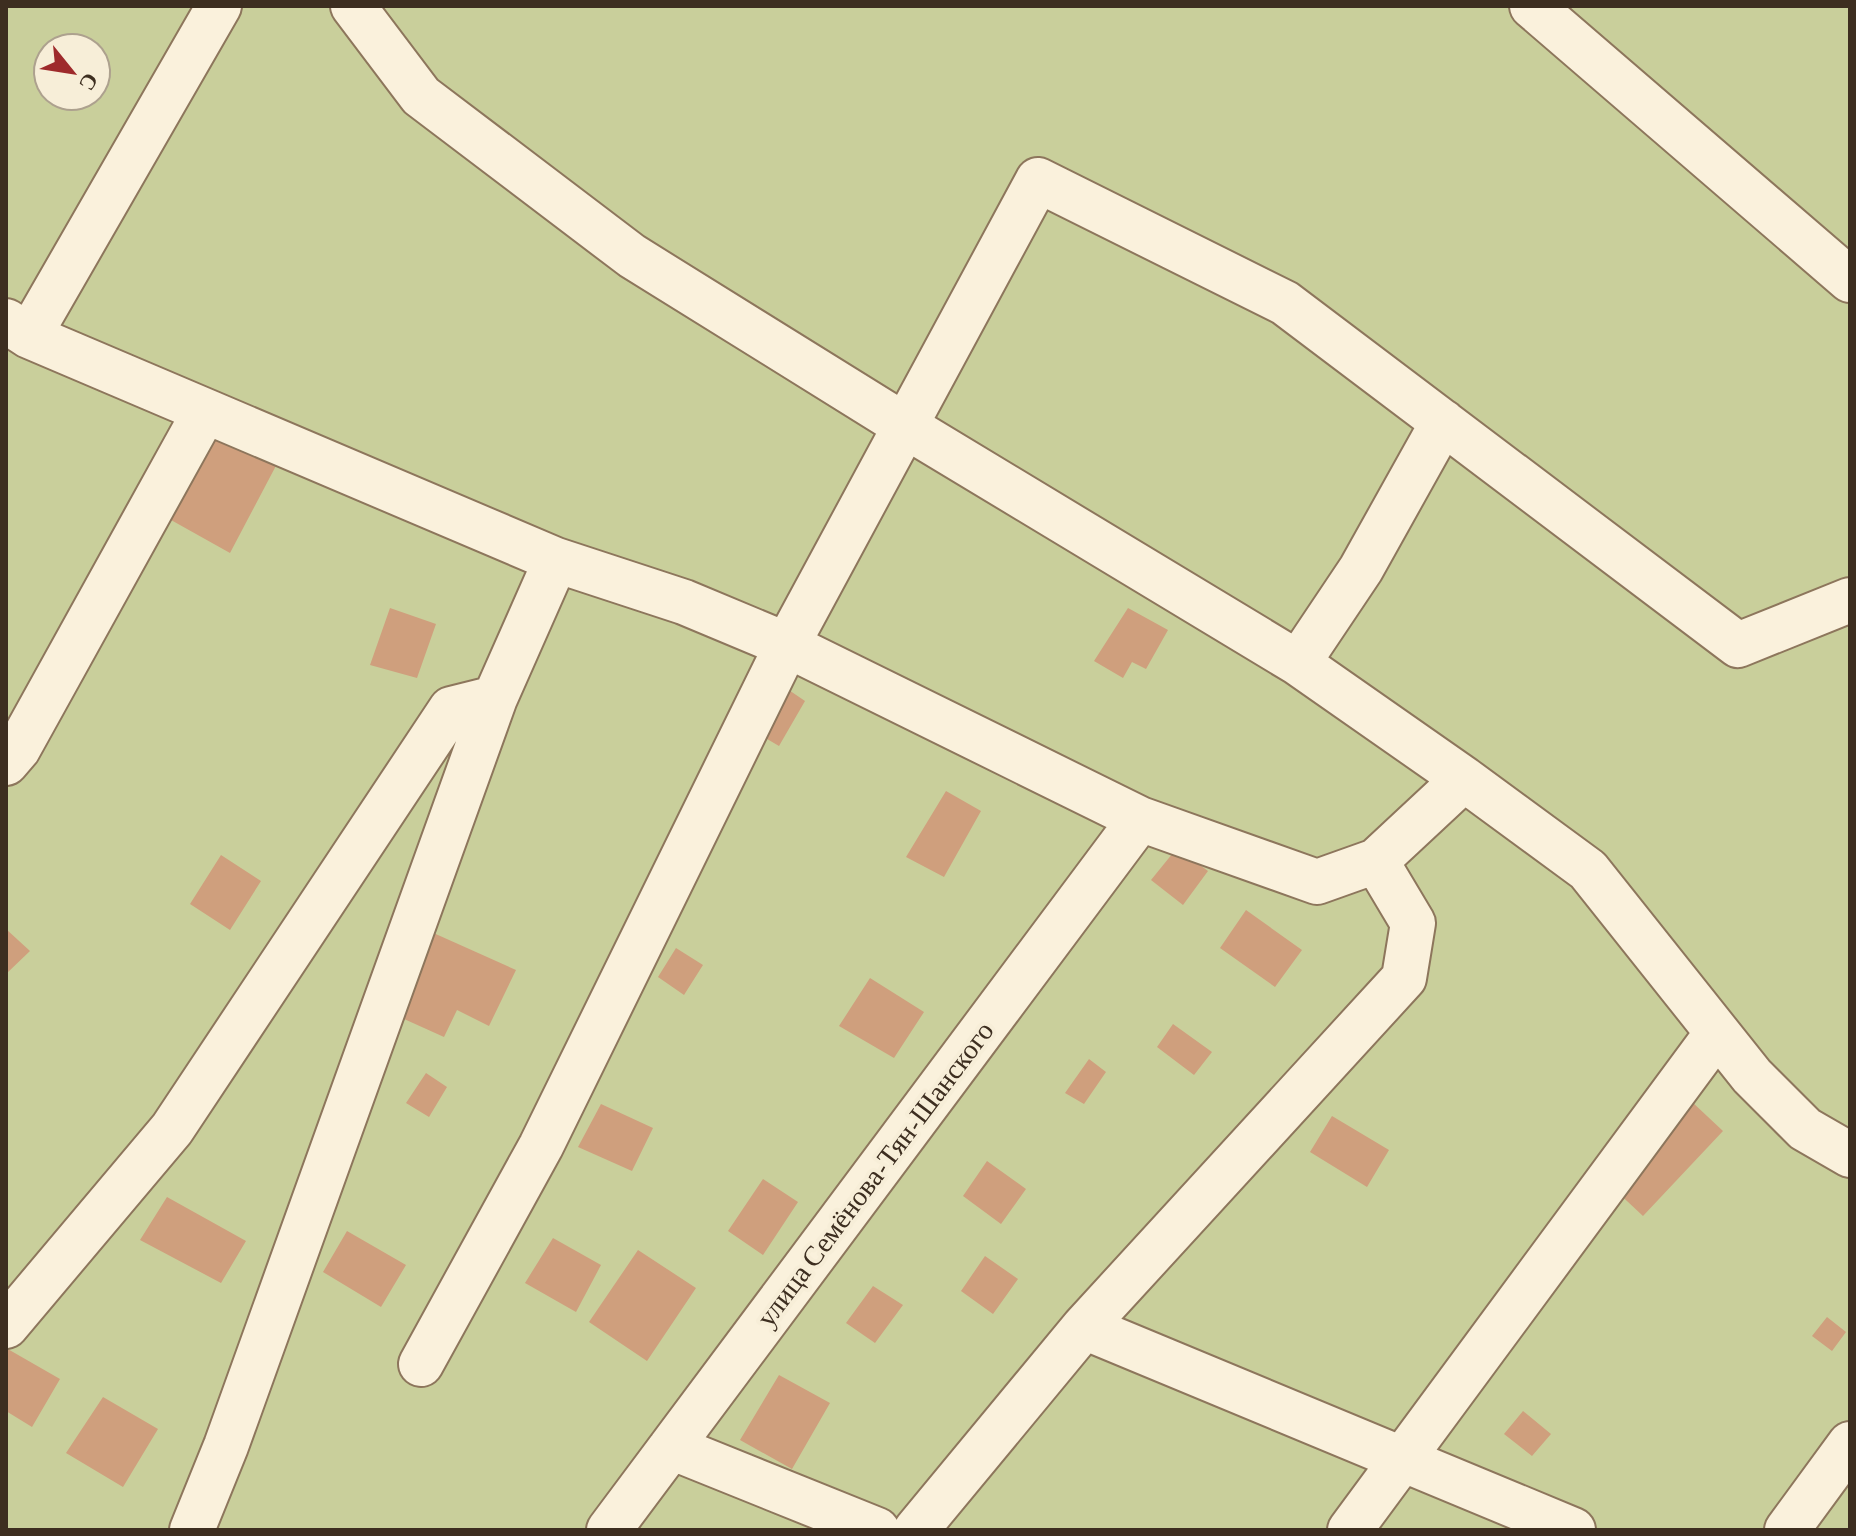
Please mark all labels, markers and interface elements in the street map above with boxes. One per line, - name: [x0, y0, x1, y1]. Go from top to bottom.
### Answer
- north arrow: [32, 32, 112, 112]
- text: С: [74, 69, 104, 95]
- street label: улица Семёнова-Тян-Шанского: [750, 1015, 1000, 1333]

